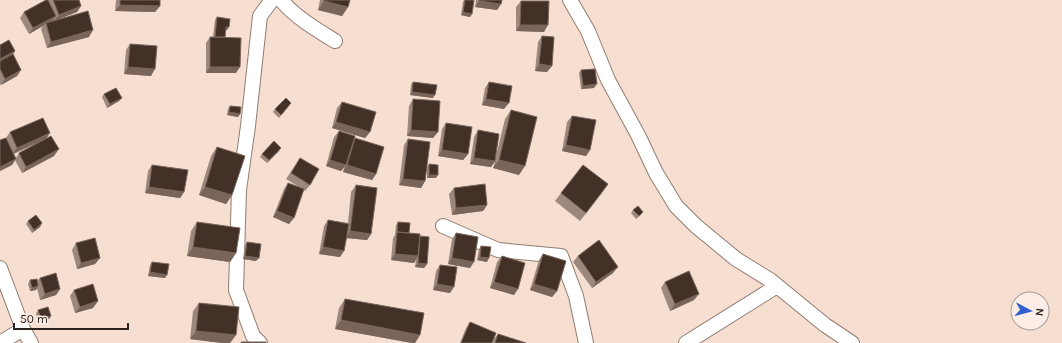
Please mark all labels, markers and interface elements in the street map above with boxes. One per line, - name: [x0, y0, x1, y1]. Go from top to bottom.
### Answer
- north arrow: [1010, 291, 1050, 331]
- scale bar: [14, 305, 128, 331]
- text: N: [1032, 307, 1046, 317]
- text: 50 m: [20, 312, 48, 326]

